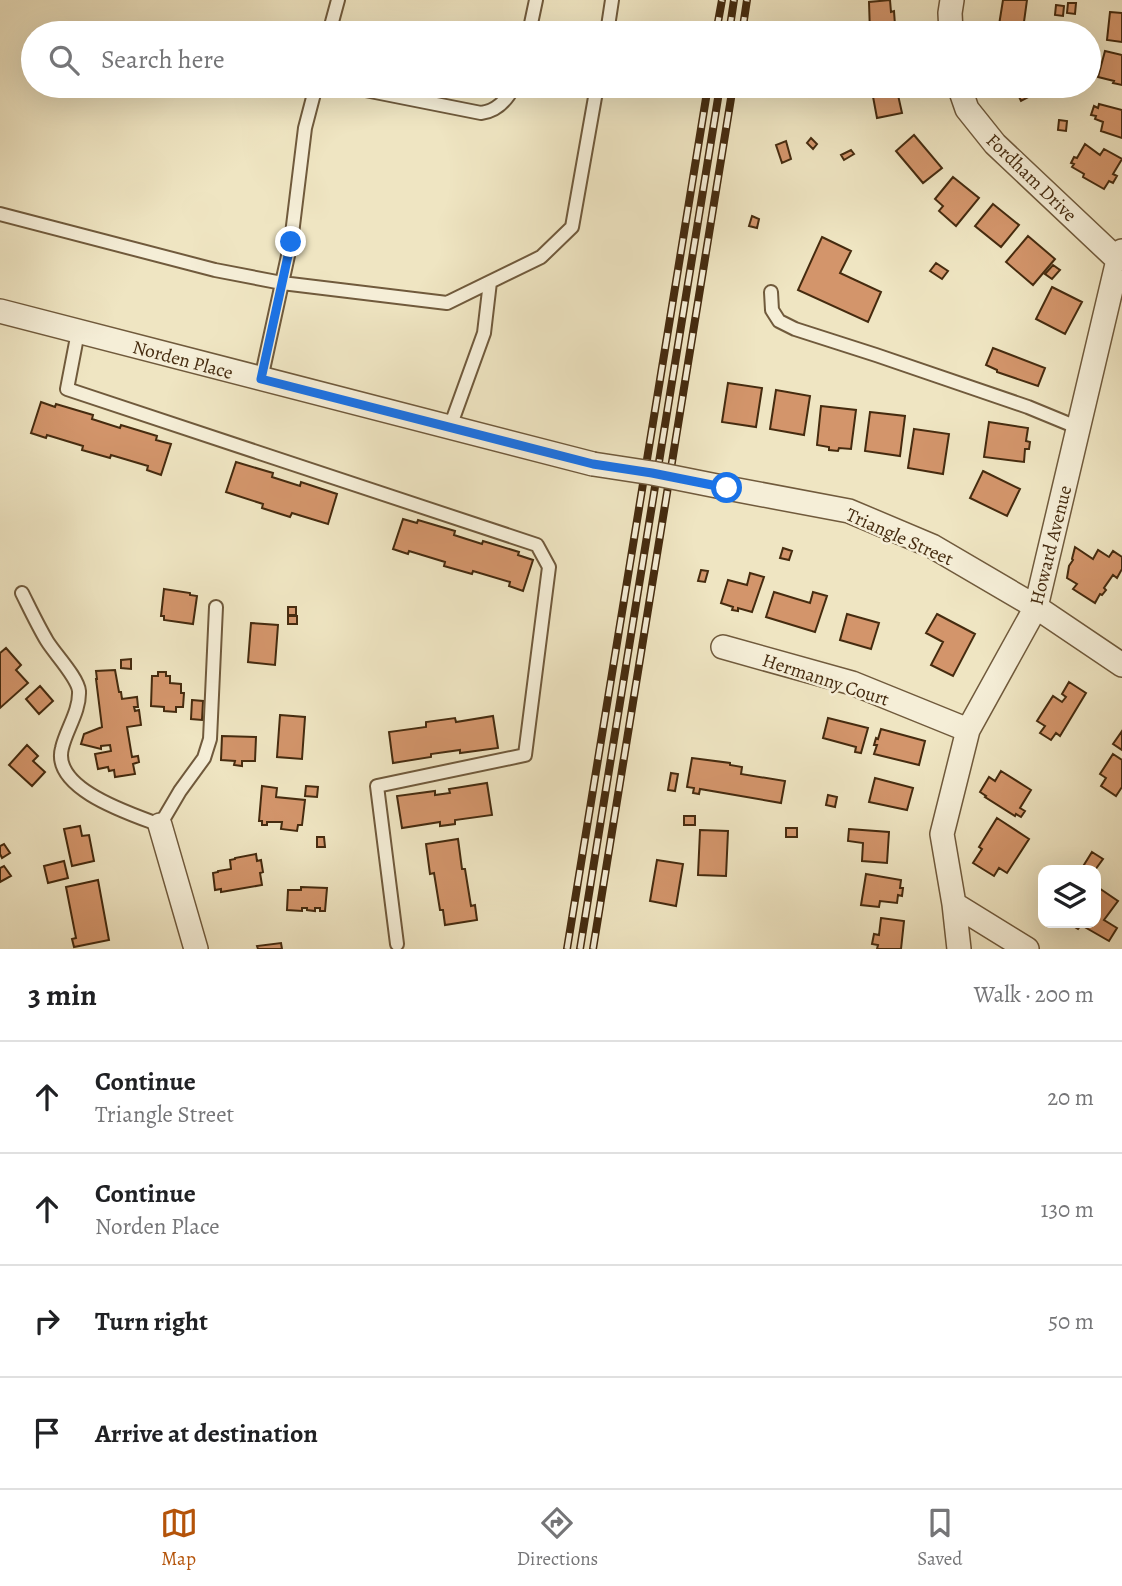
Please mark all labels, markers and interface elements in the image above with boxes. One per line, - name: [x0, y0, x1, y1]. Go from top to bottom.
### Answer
- search box: [21, 21, 1101, 98]
- icon: search: [45, 41, 83, 79]
- text: Search here: [101, 42, 225, 77]
- street label: Fordham Drive: [980, 128, 1082, 228]
- route end: [275, 226, 306, 257]
- street label: Norden Place: [130, 334, 236, 386]
- route start: [711, 472, 742, 503]
- street label: Howard Avenue: [1024, 483, 1078, 608]
- street label: Triangle Street: [842, 502, 957, 572]
- street label: Hermanny Court: [759, 647, 892, 713]
- map controls: [1038, 865, 1101, 928]
- button: layers: [1038, 865, 1101, 928]
- text: 3 min: [28, 975, 97, 1015]
- text: Walk · 200 m: [974, 979, 1094, 1010]
- text: Continue: [95, 1064, 196, 1099]
- icon: ahead: [28, 1078, 66, 1116]
- text: 20 m: [1047, 1082, 1094, 1113]
- text: Triangle Street: [95, 1099, 234, 1130]
- text: Continue: [95, 1176, 196, 1211]
- icon: ahead: [28, 1190, 66, 1228]
- text: 130 m: [1041, 1194, 1094, 1225]
- text: Norden Place: [95, 1211, 220, 1242]
- icon: right: [28, 1302, 66, 1340]
- text: Turn right: [95, 1304, 208, 1339]
- text: 50 m: [1048, 1306, 1094, 1337]
- icon: arrive: [28, 1414, 66, 1452]
- text: Arrive at destination: [95, 1416, 318, 1451]
- tab: Map: [160, 1504, 198, 1572]
- tab: Directions: [517, 1504, 598, 1572]
- tab: Saved: [917, 1504, 962, 1572]

